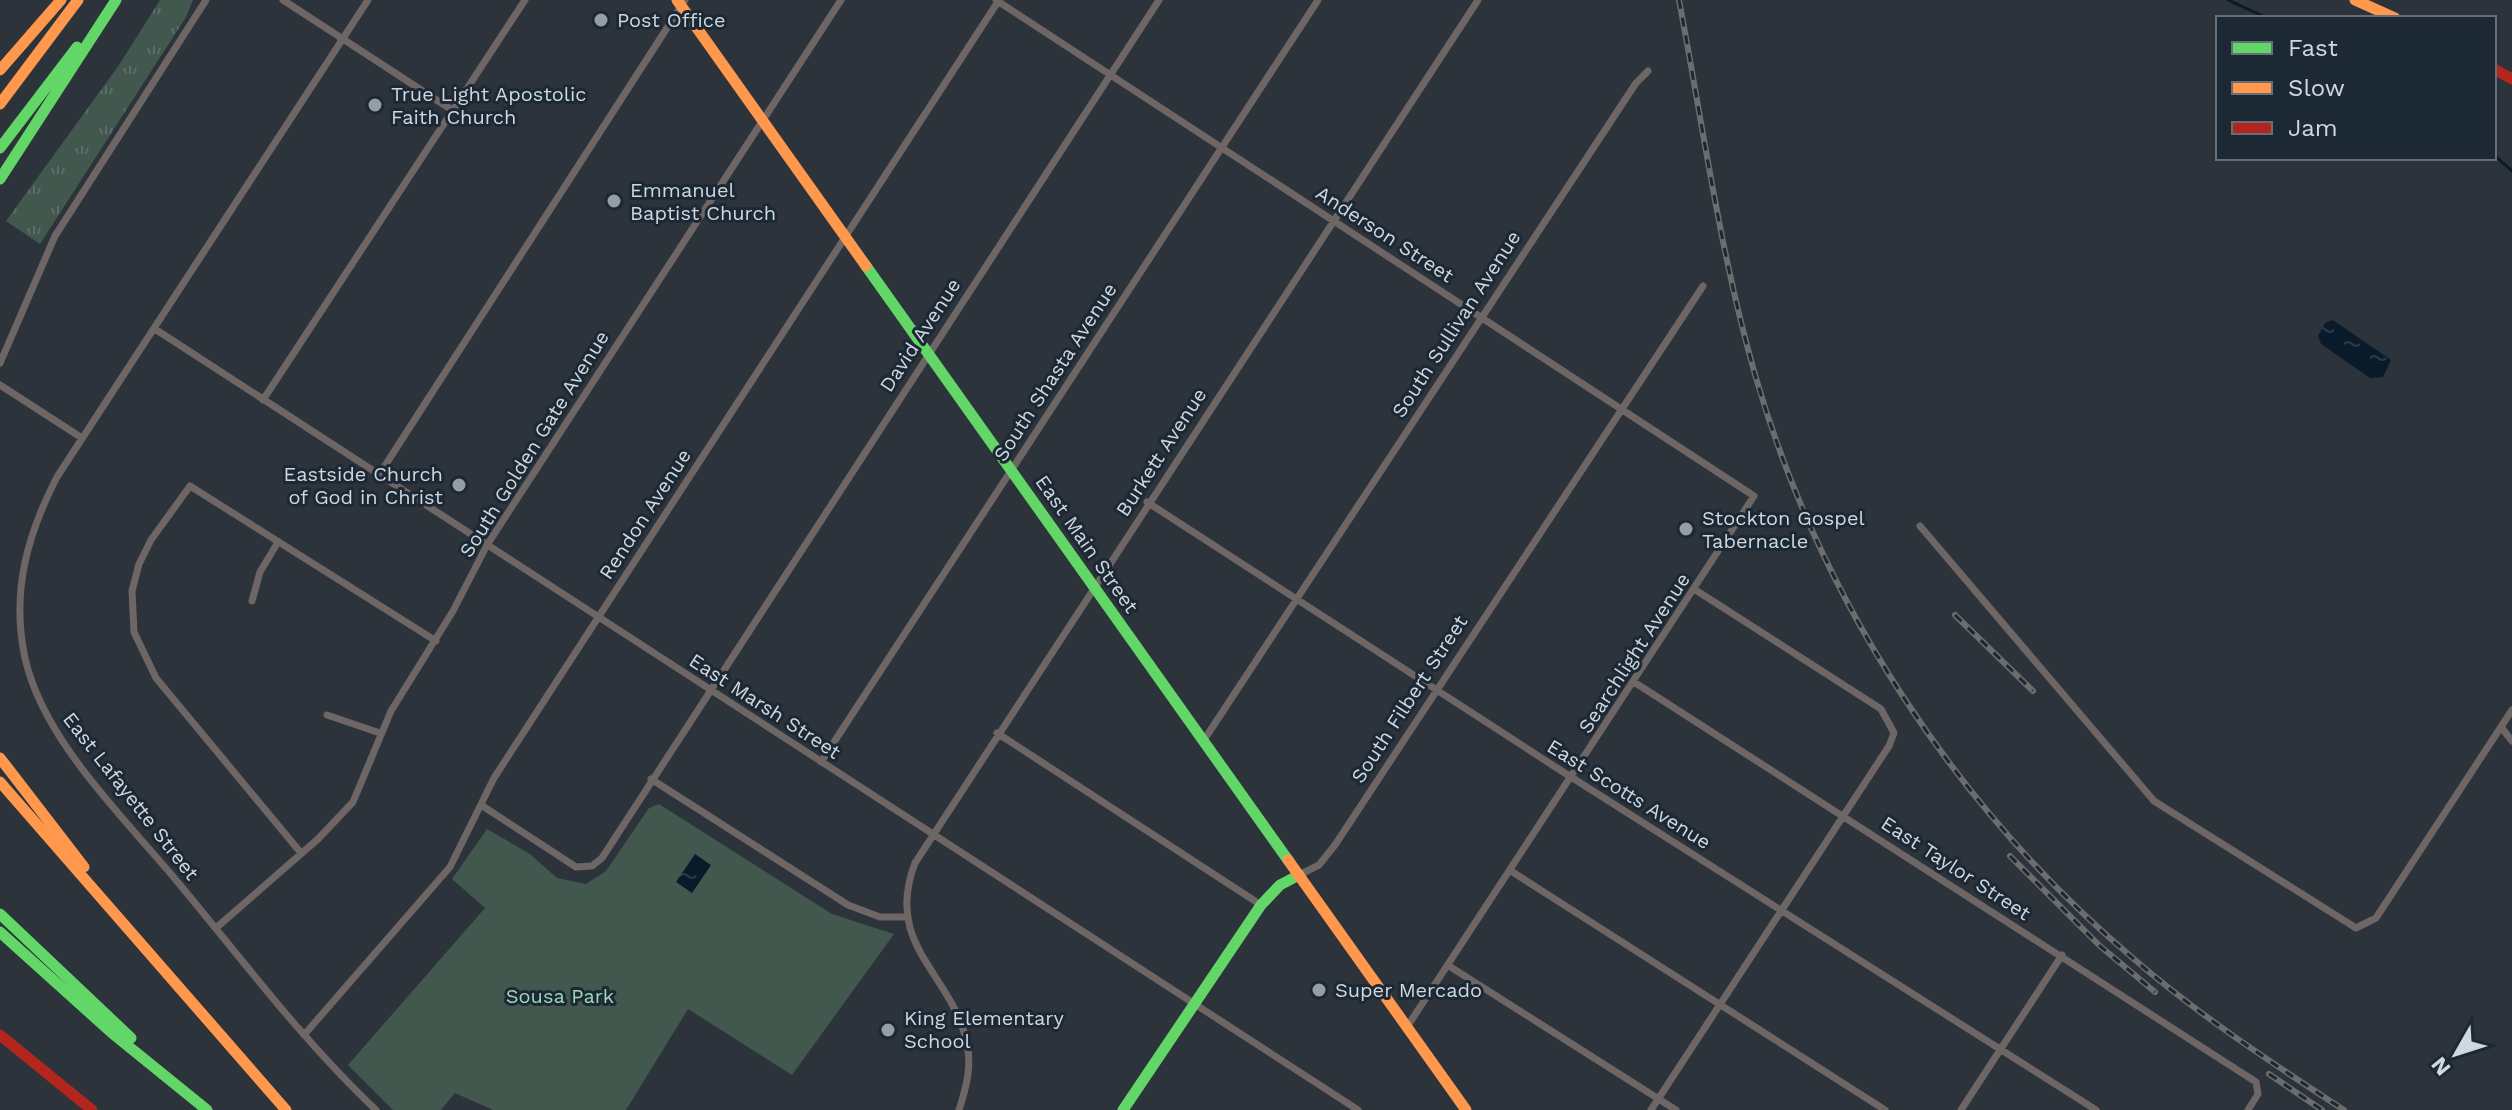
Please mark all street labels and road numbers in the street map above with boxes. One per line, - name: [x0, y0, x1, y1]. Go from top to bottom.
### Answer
- street label: Anderson Street: [1312, 181, 1459, 288]
- street label: South Sullivan Avenue: [1387, 226, 1525, 422]
- street label: David Avenue: [874, 274, 966, 396]
- street label: South Shasta Avenue: [988, 278, 1122, 466]
- street label: South Golden Gate Avenue: [454, 326, 614, 562]
- street label: Burkett Avenue: [1111, 383, 1211, 521]
- street label: Rendon Avenue: [594, 444, 696, 584]
- street label: East Main Street: [1030, 470, 1144, 618]
- street label: Searchlight Avenue: [1573, 568, 1695, 738]
- street label: South Filbert Street: [1346, 610, 1473, 787]
- street label: East Marsh Street: [685, 648, 846, 764]
- street label: East Lafayette Street: [58, 707, 204, 885]
- street label: East Scotts Avenue: [1543, 734, 1715, 854]
- street label: East Taylor Street: [1877, 811, 2036, 926]

